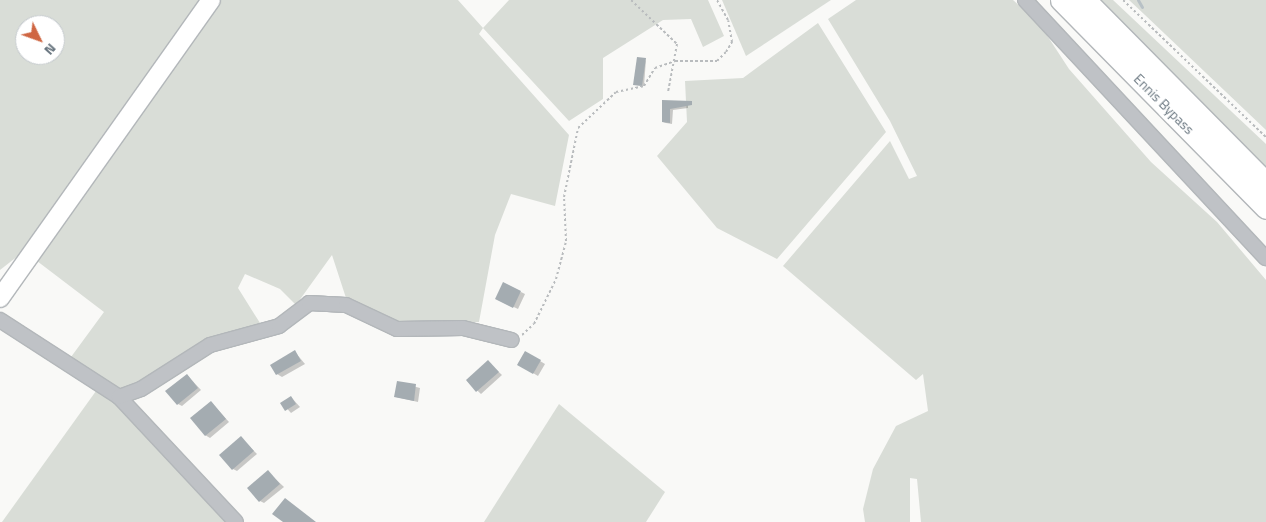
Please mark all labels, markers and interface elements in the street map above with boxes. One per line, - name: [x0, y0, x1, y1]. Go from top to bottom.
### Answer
- north arrow: [15, 15, 65, 65]
- text: N: [40, 39, 62, 60]
- street label: Ennis Bypass: [1130, 70, 1198, 138]

